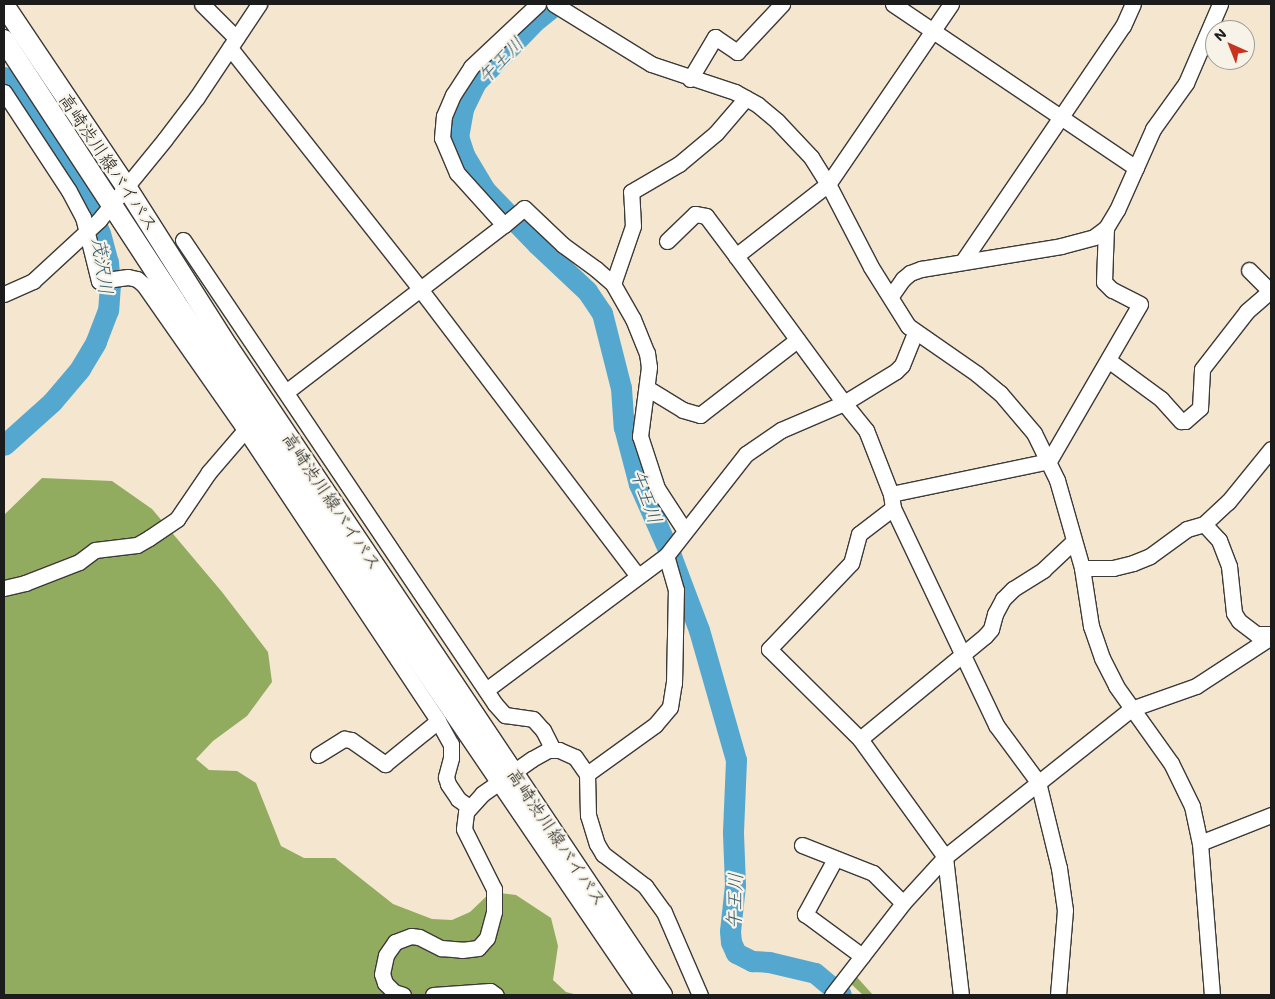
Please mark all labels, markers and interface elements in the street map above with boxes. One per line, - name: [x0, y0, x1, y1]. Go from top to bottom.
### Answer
- north arrow: [1205, 20, 1255, 70]
- text: N: [1209, 24, 1230, 45]
- water label: 午王川: [472, 32, 528, 88]
- street label: 高崎渋川線バイパス: [55, 89, 163, 235]
- water label: 茂沢川: [88, 236, 118, 296]
- street label: 高崎渋川線バイパス: [278, 428, 386, 574]
- water label: 午王川: [627, 465, 667, 527]
- street label: 高崎渋川線バイパス: [503, 764, 611, 910]
- water label: 午王川: [722, 872, 746, 930]

